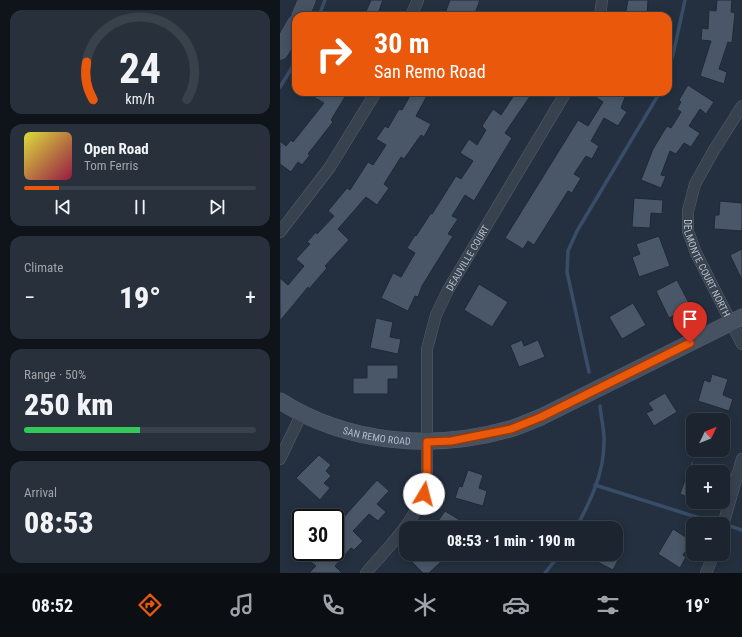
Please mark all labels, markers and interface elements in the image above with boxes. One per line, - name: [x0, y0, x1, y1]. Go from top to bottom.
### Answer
- text: 30 m: [374, 27, 430, 60]
- icon: right: [308, 28, 360, 80]
- text: 24: [119, 44, 161, 93]
- text: San Remo Road: [374, 61, 486, 82]
- text: km/h: [125, 91, 155, 107]
- text: Open Road: [84, 140, 149, 158]
- text: Tom Ferris: [84, 158, 138, 173]
- icon: previous: [52, 196, 74, 218]
- icon: pause: [129, 196, 151, 218]
- icon: next: [206, 196, 228, 218]
- street label: DELMONTE COURT NORTH: [682, 219, 732, 319]
- street label: DEAUVILLE COURT: [444, 223, 491, 293]
- text: Climate: [24, 260, 63, 275]
- text: 19°: [119, 280, 161, 315]
- text: −: [24, 285, 35, 310]
- text: +: [245, 285, 256, 310]
- pin: [673, 302, 707, 343]
- icon: arrive: [679, 308, 701, 330]
- text: Range · 50%: [24, 367, 86, 382]
- text: 250 km: [24, 387, 113, 422]
- north arrow: [686, 413, 730, 457]
- map controls: [686, 413, 730, 561]
- street label: SAN REMO ROAD: [342, 425, 411, 447]
- button: +: [686, 465, 730, 509]
- position arrow: [403, 473, 445, 515]
- text: Arrival: [24, 485, 57, 500]
- text: 08:53: [24, 505, 93, 540]
- speed limit sign: 30: [292, 509, 344, 561]
- button: −: [686, 517, 730, 561]
- text: 08:53 · 1 min · 190 m: [447, 532, 575, 550]
- icon: directions: [136, 591, 164, 619]
- icon: music: [228, 591, 256, 619]
- icon: phone: [319, 591, 347, 619]
- icon: climate: [411, 591, 439, 619]
- icon: car: [502, 591, 530, 619]
- icon: filters: [594, 591, 622, 619]
- text: 08:52: [32, 595, 73, 616]
- text: 19°: [685, 595, 710, 616]

